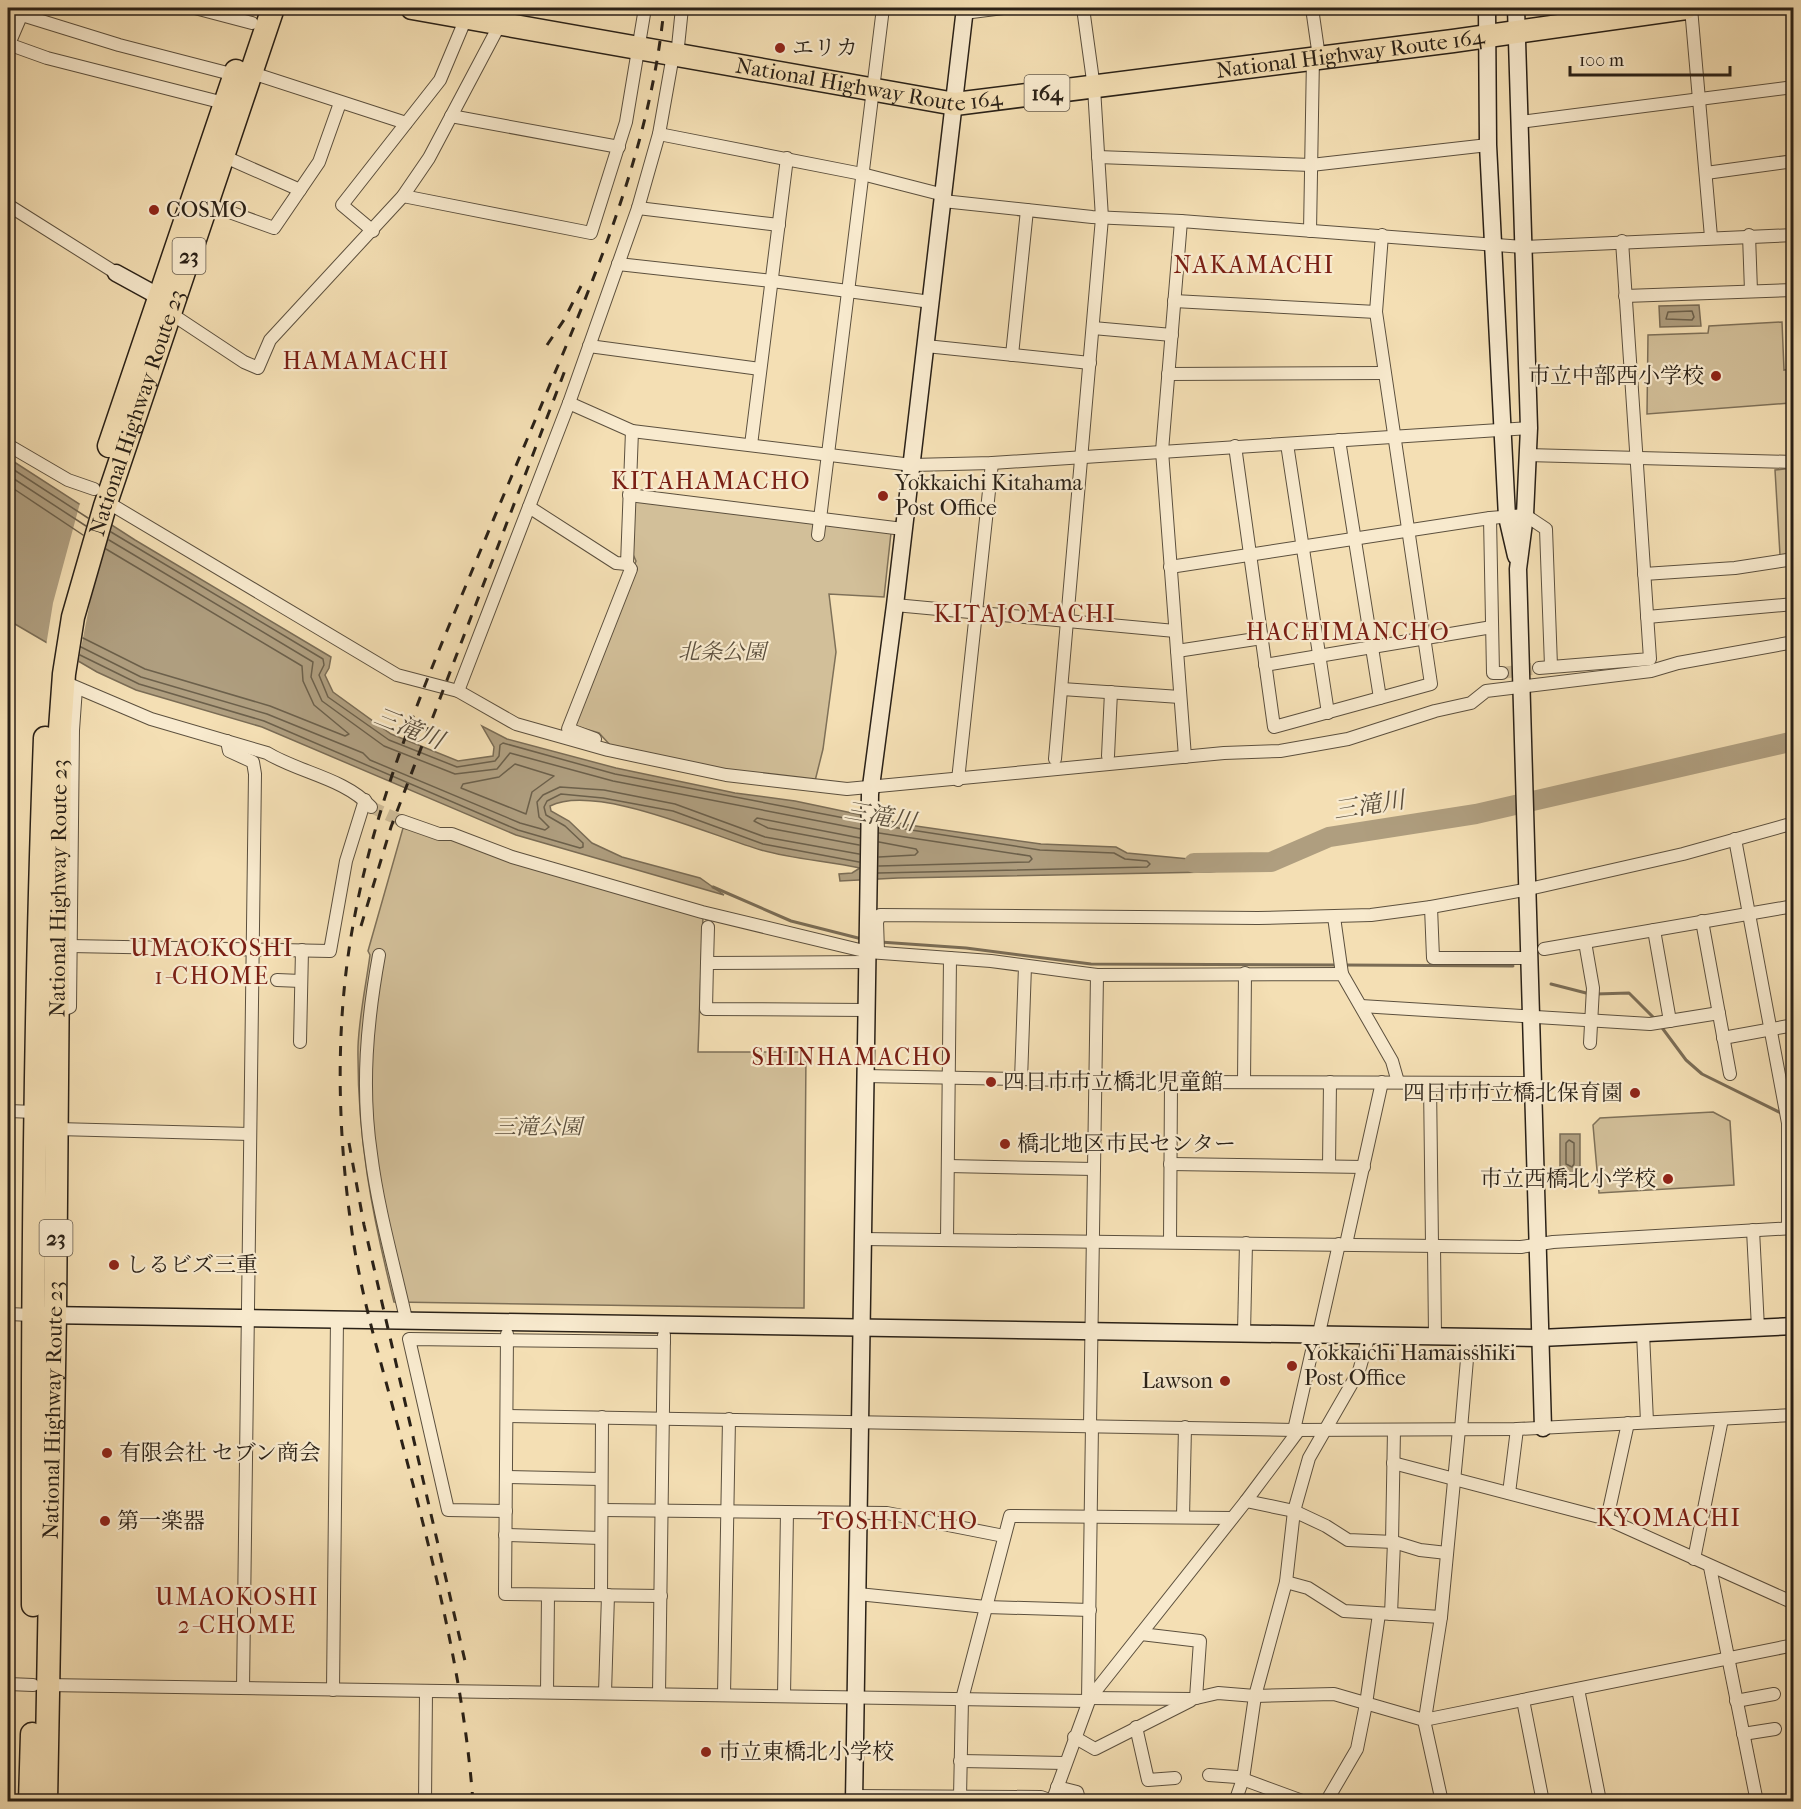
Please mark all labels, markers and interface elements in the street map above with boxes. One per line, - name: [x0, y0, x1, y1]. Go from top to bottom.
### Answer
- street label: National Highway Route 164: [1215, 24, 1487, 84]
- place label: エリカ: [792, 35, 858, 61]
- scale bar: [1570, 39, 1730, 77]
- marker: エリカ: [773, 41, 787, 55]
- text: 100 m: [1579, 50, 1624, 71]
- street label: National Highway Route 164: [734, 52, 1005, 117]
- road number: 164: [1024, 75, 1070, 111]
- place label: COSMO: [166, 197, 247, 223]
- marker: COSMO: [147, 203, 161, 217]
- road number: 23: [172, 238, 206, 274]
- district label: NAKAMACHI: [1173, 251, 1335, 279]
- street label: National Highway Route 23: [84, 286, 190, 539]
- district label: HAMAMACHI: [282, 347, 450, 375]
- place label: 市立中部西小学校: [1528, 363, 1704, 389]
- marker: 市立中部西小学校: [1709, 369, 1723, 383]
- district label: KITAHAMACHO: [611, 467, 811, 495]
- place label: Yokkaichi Kitahama Post Office: [894, 470, 1083, 521]
- marker: Yokkaichi Kitahama Post Office: [876, 489, 890, 503]
- district label: KITAJOMACHI: [934, 600, 1116, 628]
- district label: HACHIMANCHO: [1246, 618, 1450, 646]
- park label: 北条公園: [678, 639, 769, 665]
- water label: 三滝川: [370, 702, 450, 756]
- street label: National Highway Route 23: [45, 759, 73, 1017]
- water label: 三滝川: [1331, 785, 1410, 824]
- water label: 三滝川: [842, 796, 921, 837]
- district label: UMAOKOSHI 1-CHOME: [130, 934, 294, 990]
- district label: SHINHAMACHO: [752, 1043, 952, 1071]
- place label: 四日市市立橋北児童館: [1003, 1069, 1223, 1095]
- marker: 四日市市立橋北児童館: [984, 1075, 998, 1089]
- place label: 四日市市立橋北保育園: [1403, 1080, 1623, 1106]
- marker: 四日市市立橋北保育園: [1628, 1086, 1642, 1100]
- park label: 三滝公園: [494, 1114, 585, 1140]
- place label: 橋北地区市民センター: [1017, 1131, 1236, 1157]
- marker: 橋北地区市民センター: [998, 1137, 1012, 1151]
- place label: 市立西橋北小学校: [1480, 1166, 1656, 1192]
- marker: 市立西橋北小学校: [1661, 1172, 1675, 1186]
- road number: 23: [40, 1220, 72, 1256]
- place label: しるビズ三重: [126, 1252, 258, 1278]
- marker: しるビズ三重: [107, 1258, 121, 1272]
- street label: National Highway Route 23: [38, 1281, 68, 1539]
- place label: Yokkaichi Hamaisshiki Post Office: [1303, 1340, 1516, 1391]
- marker: Yokkaichi Hamaisshiki Post Office: [1285, 1359, 1299, 1373]
- place label: Lawson: [1142, 1368, 1213, 1394]
- marker: Lawson: [1218, 1374, 1232, 1388]
- place label: 有限会社 セブン商会: [119, 1440, 321, 1466]
- marker: 有限会社 セブン商会: [100, 1446, 114, 1460]
- district label: KYOMACHI: [1597, 1504, 1741, 1532]
- district label: TOSHINCHO: [817, 1507, 979, 1535]
- place label: 第一楽器: [117, 1508, 205, 1534]
- marker: 第一楽器: [98, 1514, 112, 1528]
- district label: UMAOKOSHI 2-CHOME: [155, 1583, 319, 1639]
- place label: 市立東橋北小学校: [718, 1739, 894, 1765]
- marker: 市立東橋北小学校: [699, 1745, 713, 1759]

